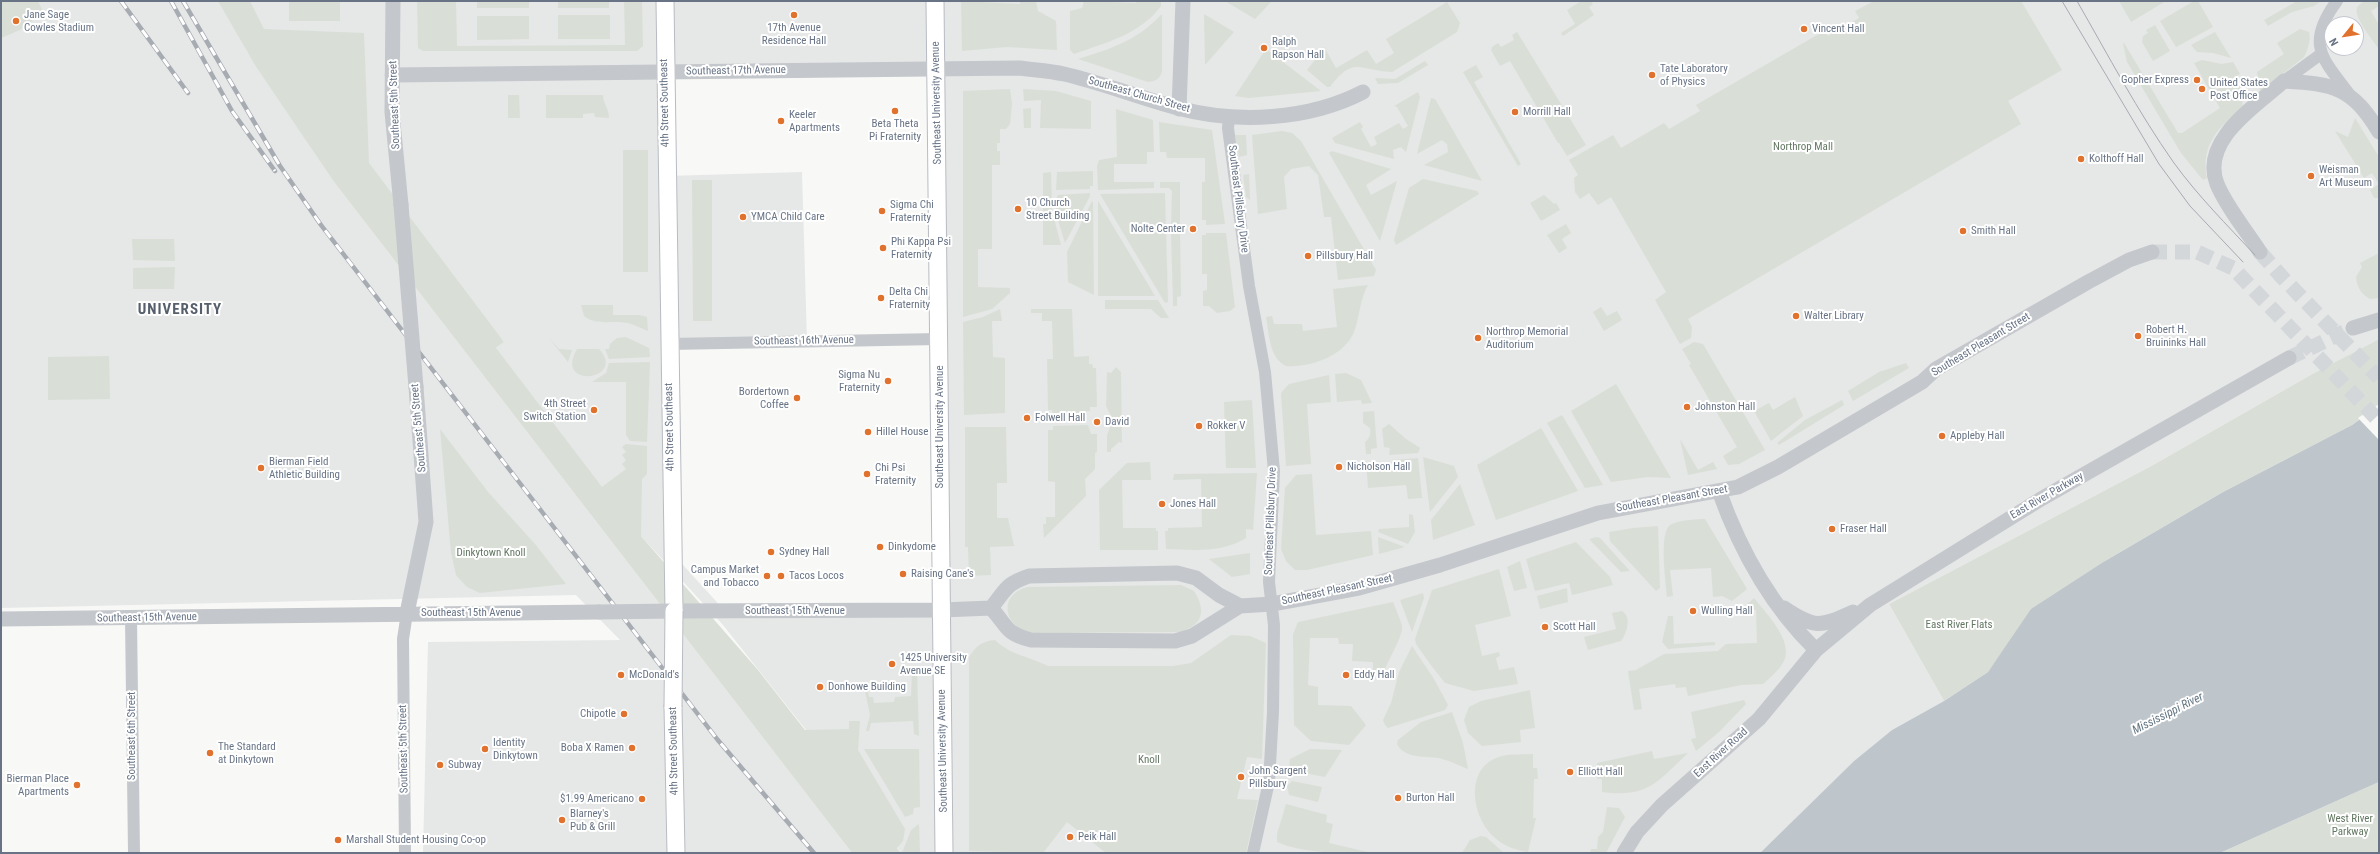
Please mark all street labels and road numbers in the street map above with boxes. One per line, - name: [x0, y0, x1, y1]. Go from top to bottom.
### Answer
- street label: Southeast University Avenue: [929, 41, 945, 165]
- street label: 4th Street Southeast: [658, 59, 672, 147]
- street label: Southeast 5th Street: [387, 60, 403, 150]
- street label: Southeast 17th Avenue: [686, 64, 786, 78]
- street label: Southeast Church Street: [1087, 74, 1191, 116]
- street label: Southeast Pillsbury Drive: [1225, 144, 1251, 254]
- street label: Southeast Pleasant Street: [1929, 310, 2033, 380]
- street label: Southeast 16th Avenue: [754, 334, 854, 348]
- street label: Southeast University Avenue: [933, 365, 947, 489]
- street label: Southeast 5th Street: [409, 383, 429, 473]
- street label: 4th Street Southeast: [663, 383, 677, 471]
- street label: Southeast Pillsbury Drive: [1263, 467, 1279, 575]
- street label: East River Parkway: [2008, 470, 2086, 522]
- street label: Southeast Pleasant Street: [1615, 483, 1729, 515]
- street label: Southeast Pleasant Street: [1281, 572, 1393, 608]
- street label: Southeast 15th Avenue: [745, 604, 845, 618]
- street label: Southeast 15th Avenue: [421, 606, 521, 620]
- street label: Southeast 15th Avenue: [97, 611, 197, 625]
- street label: Southeast University Avenue: [935, 689, 951, 813]
- street label: Southeast 6th Street: [125, 692, 139, 780]
- street label: Southeast 5th Street: [397, 705, 411, 793]
- street label: 4th Street Southeast: [667, 707, 681, 795]
- street label: East River Road: [1691, 725, 1751, 781]

